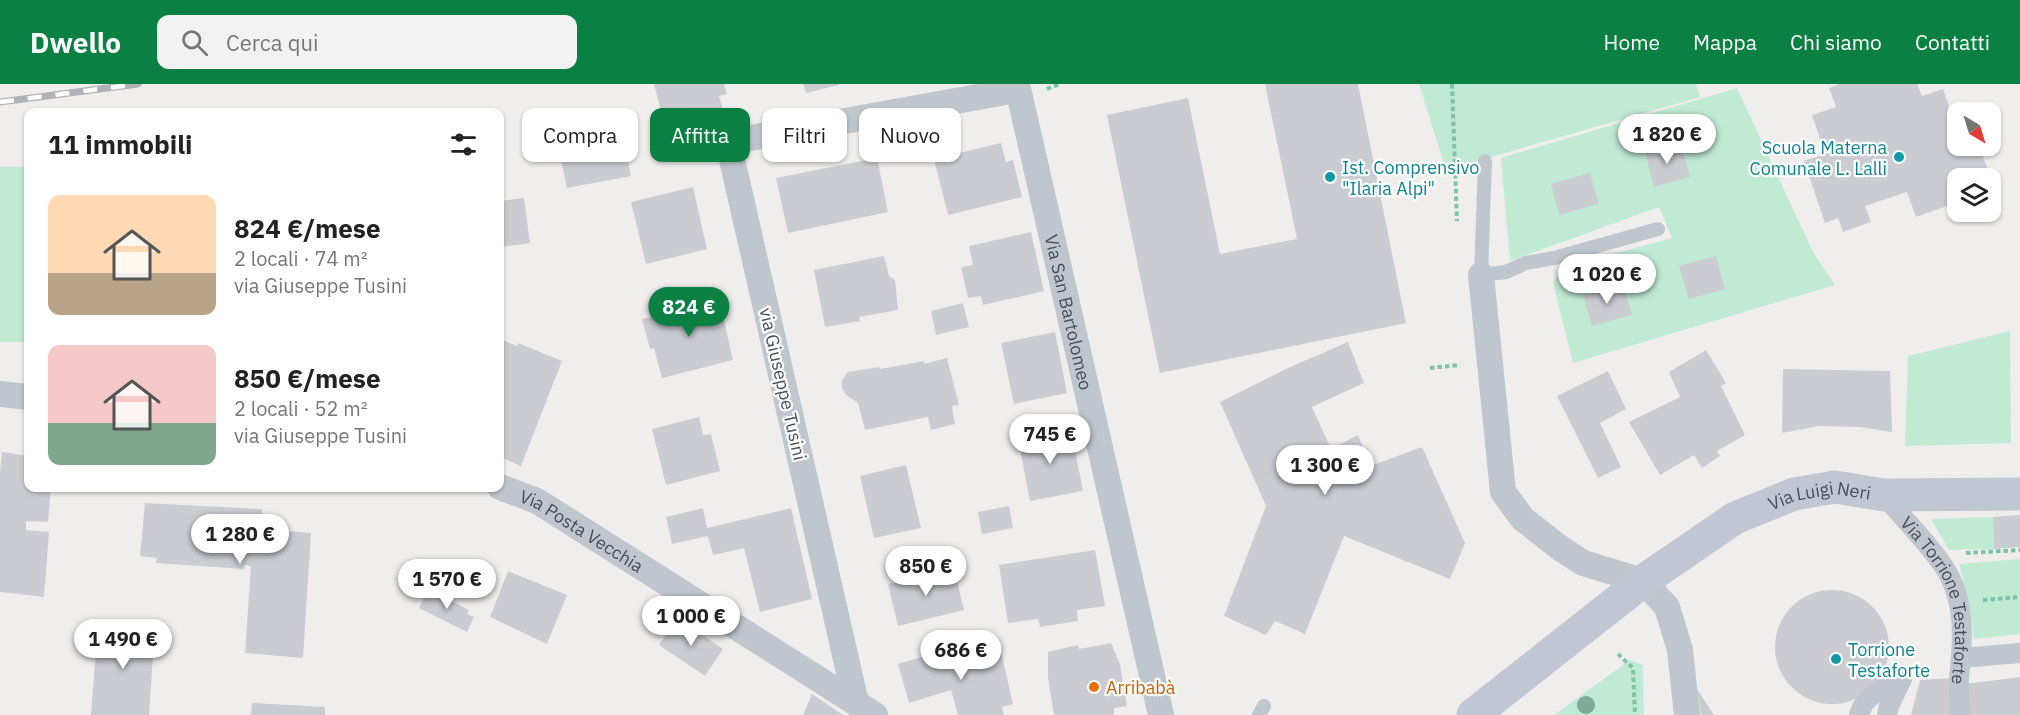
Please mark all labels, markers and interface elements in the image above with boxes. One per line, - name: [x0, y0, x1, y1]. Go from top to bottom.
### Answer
- search box: [157, 15, 577, 69]
- text: Dwello: [30, 24, 121, 61]
- icon: search: [178, 26, 211, 59]
- text: Cerca qui: [226, 28, 319, 57]
- text: Home: [1604, 28, 1660, 56]
- text: Mappa: [1693, 28, 1757, 56]
- text: Chi siamo: [1790, 28, 1882, 56]
- text: Contatti: [1915, 28, 1990, 56]
- north arrow: [1947, 102, 2001, 156]
- map controls: [1947, 102, 2001, 222]
- chip: Compra: [522, 108, 638, 162]
- chip: Affitta: [650, 108, 750, 162]
- chip: Filtri: [762, 108, 847, 162]
- chip: Nuovo: [859, 108, 961, 162]
- pin: 1 820 €: [1612, 114, 1722, 165]
- text: 1 820 €: [1632, 120, 1702, 147]
- text: 11 immobili: [48, 127, 192, 161]
- icon: filters: [447, 128, 480, 161]
- place label: Scuola Materna Comunale L. Lalli: [1750, 136, 1887, 180]
- marker: Scuola Materna Comunale L. Lalli: [1892, 150, 1906, 164]
- place label: Ist. Comprensivo "Ilaria Alpi": [1342, 156, 1479, 200]
- button: layers: [1947, 168, 2001, 222]
- marker: Ist. Comprensivo "Ilaria Alpi": [1323, 170, 1337, 184]
- text: 824 €/mese: [234, 211, 381, 245]
- icon: home: [96, 219, 168, 291]
- street label: Via San Bartolomeo: [1040, 232, 1098, 392]
- text: 2 locali · 74 m²: [234, 245, 368, 272]
- pin: 1 020 €: [1552, 254, 1662, 305]
- text: 1 020 €: [1572, 260, 1642, 287]
- text: via Giuseppe Tusini: [234, 272, 407, 299]
- pin: 824 €: [647, 287, 731, 338]
- text: 824 €: [662, 293, 716, 320]
- street label: via Giuseppe Tusini: [754, 306, 812, 462]
- text: 850 €/mese: [234, 361, 381, 395]
- icon: home: [96, 369, 168, 441]
- text: 2 locali · 52 m²: [234, 395, 368, 422]
- pin: 745 €: [1008, 414, 1092, 465]
- text: 745 €: [1023, 420, 1077, 447]
- text: via Giuseppe Tusini: [234, 422, 407, 449]
- pin: 1 300 €: [1270, 445, 1380, 496]
- text: 1 300 €: [1290, 451, 1360, 478]
- street label: Via Luigi Neri: [1765, 475, 1873, 515]
- street label: Via Posta Vecchia: [517, 484, 648, 577]
- street label: Via Torrione Testaforte: [1889, 513, 1969, 693]
- pin: 1 280 €: [185, 514, 295, 565]
- text: 1 280 €: [205, 520, 275, 547]
- pin: 850 €: [884, 546, 968, 597]
- text: 850 €: [899, 552, 953, 579]
- pin: 1 570 €: [392, 559, 502, 610]
- text: 1 570 €: [412, 565, 482, 592]
- pin: 1 000 €: [636, 596, 746, 647]
- text: 1 000 €: [656, 602, 726, 629]
- pin: 1 490 €: [68, 619, 178, 670]
- text: 1 490 €: [88, 625, 158, 652]
- pin: 686 €: [919, 630, 1003, 681]
- text: 686 €: [934, 636, 988, 663]
- place label: Torrione Testaforte: [1848, 638, 1930, 680]
- marker: Torrione Testaforte: [1829, 652, 1843, 666]
- place label: Arribabà: [1106, 676, 1176, 699]
- marker: Arribabà: [1087, 680, 1101, 694]

